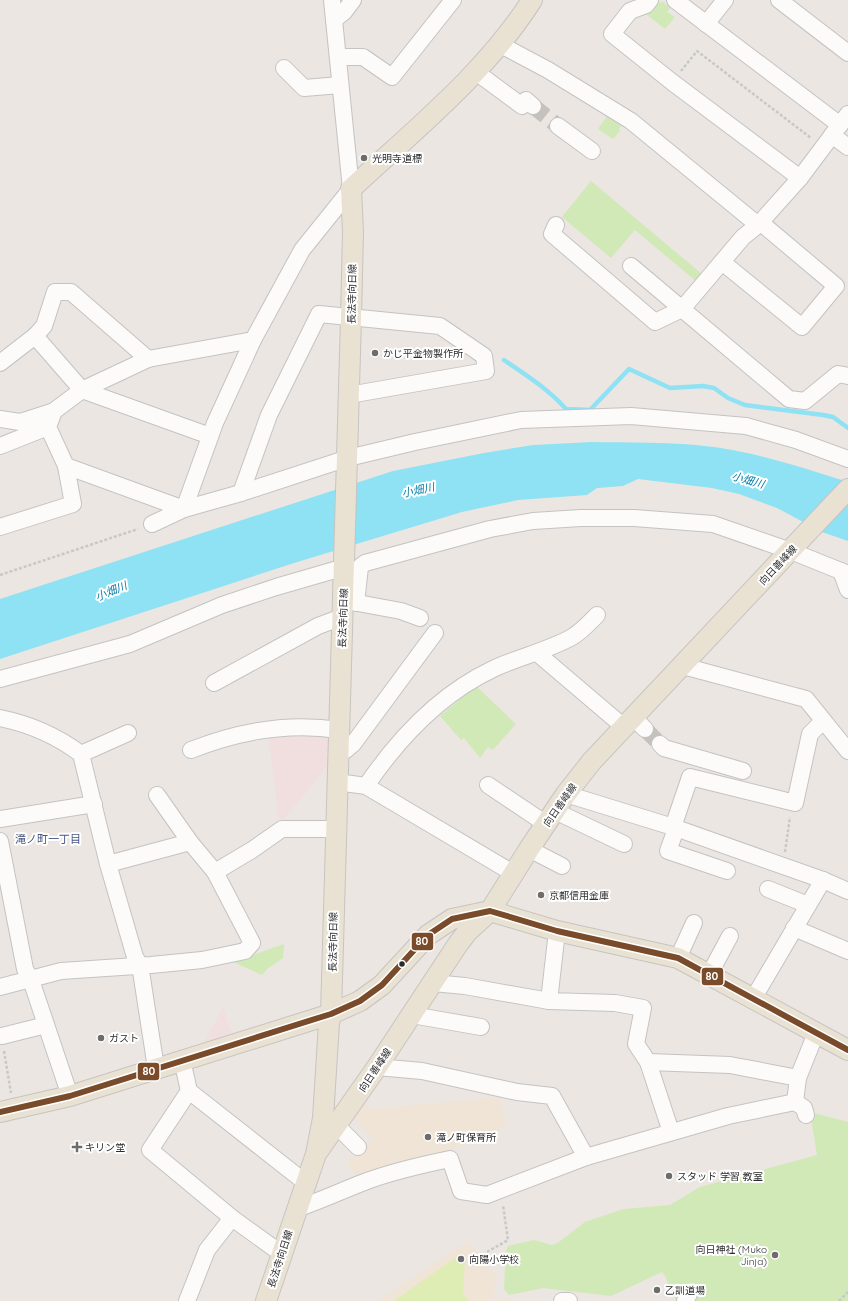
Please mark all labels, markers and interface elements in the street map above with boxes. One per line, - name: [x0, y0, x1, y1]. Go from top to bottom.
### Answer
- place label: 光明寺道標: [372, 152, 422, 165]
- marker: 光明寺道標: [359, 153, 369, 163]
- street label: 長法寺向日線: [345, 264, 359, 324]
- place label: かじ平金物製作所: [383, 347, 463, 360]
- marker: かじ平金物製作所: [370, 348, 380, 358]
- water label: 小畑川: [730, 469, 767, 492]
- water label: 小畑川: [400, 480, 437, 500]
- street label: 向日善峰線: [756, 542, 800, 588]
- water label: 小畑川: [93, 578, 130, 604]
- street label: 長法寺向日線: [335, 588, 351, 648]
- street label: 向日善峰線: [540, 781, 580, 829]
- district label: 滝ノ町一丁目: [15, 832, 81, 846]
- place label: 京都信用金庫: [549, 889, 609, 902]
- marker: 京都信用金庫: [536, 890, 546, 900]
- street label: 長法寺向日線: [326, 912, 340, 972]
- line badge: 80: [411, 932, 434, 951]
- text: 80: [416, 934, 429, 948]
- unlabelled marker: [397, 959, 407, 969]
- line badge: 80: [701, 967, 724, 986]
- text: 80: [706, 969, 719, 983]
- place label: ガスト: [109, 1032, 139, 1045]
- marker: ガスト: [96, 1033, 106, 1043]
- street label: 向日善峰線: [356, 1046, 394, 1094]
- line badge: 80: [137, 1062, 160, 1081]
- text: 80: [143, 1064, 156, 1078]
- place label: 滝ノ町保育所: [436, 1131, 496, 1144]
- marker: 滝ノ町保育所: [423, 1132, 433, 1142]
- place label: キリン堂: [85, 1141, 125, 1154]
- marker: キリン堂: [72, 1142, 82, 1152]
- place label: スタッド 学習 教室: [677, 1170, 762, 1183]
- marker: スタッド 学習 教室: [664, 1171, 674, 1181]
- street label: 長法寺向日線: [265, 1228, 295, 1290]
- place label: 向日神社 (Muko Jinja): [695, 1243, 767, 1268]
- marker: 向日神社 (Muko Jinja): [770, 1250, 780, 1260]
- place label: 向陽小学校: [469, 1253, 519, 1266]
- marker: 向陽小学校: [456, 1254, 466, 1264]
- place label: 乙訓道場: [665, 1284, 705, 1297]
- marker: 乙訓道場: [652, 1285, 662, 1295]

